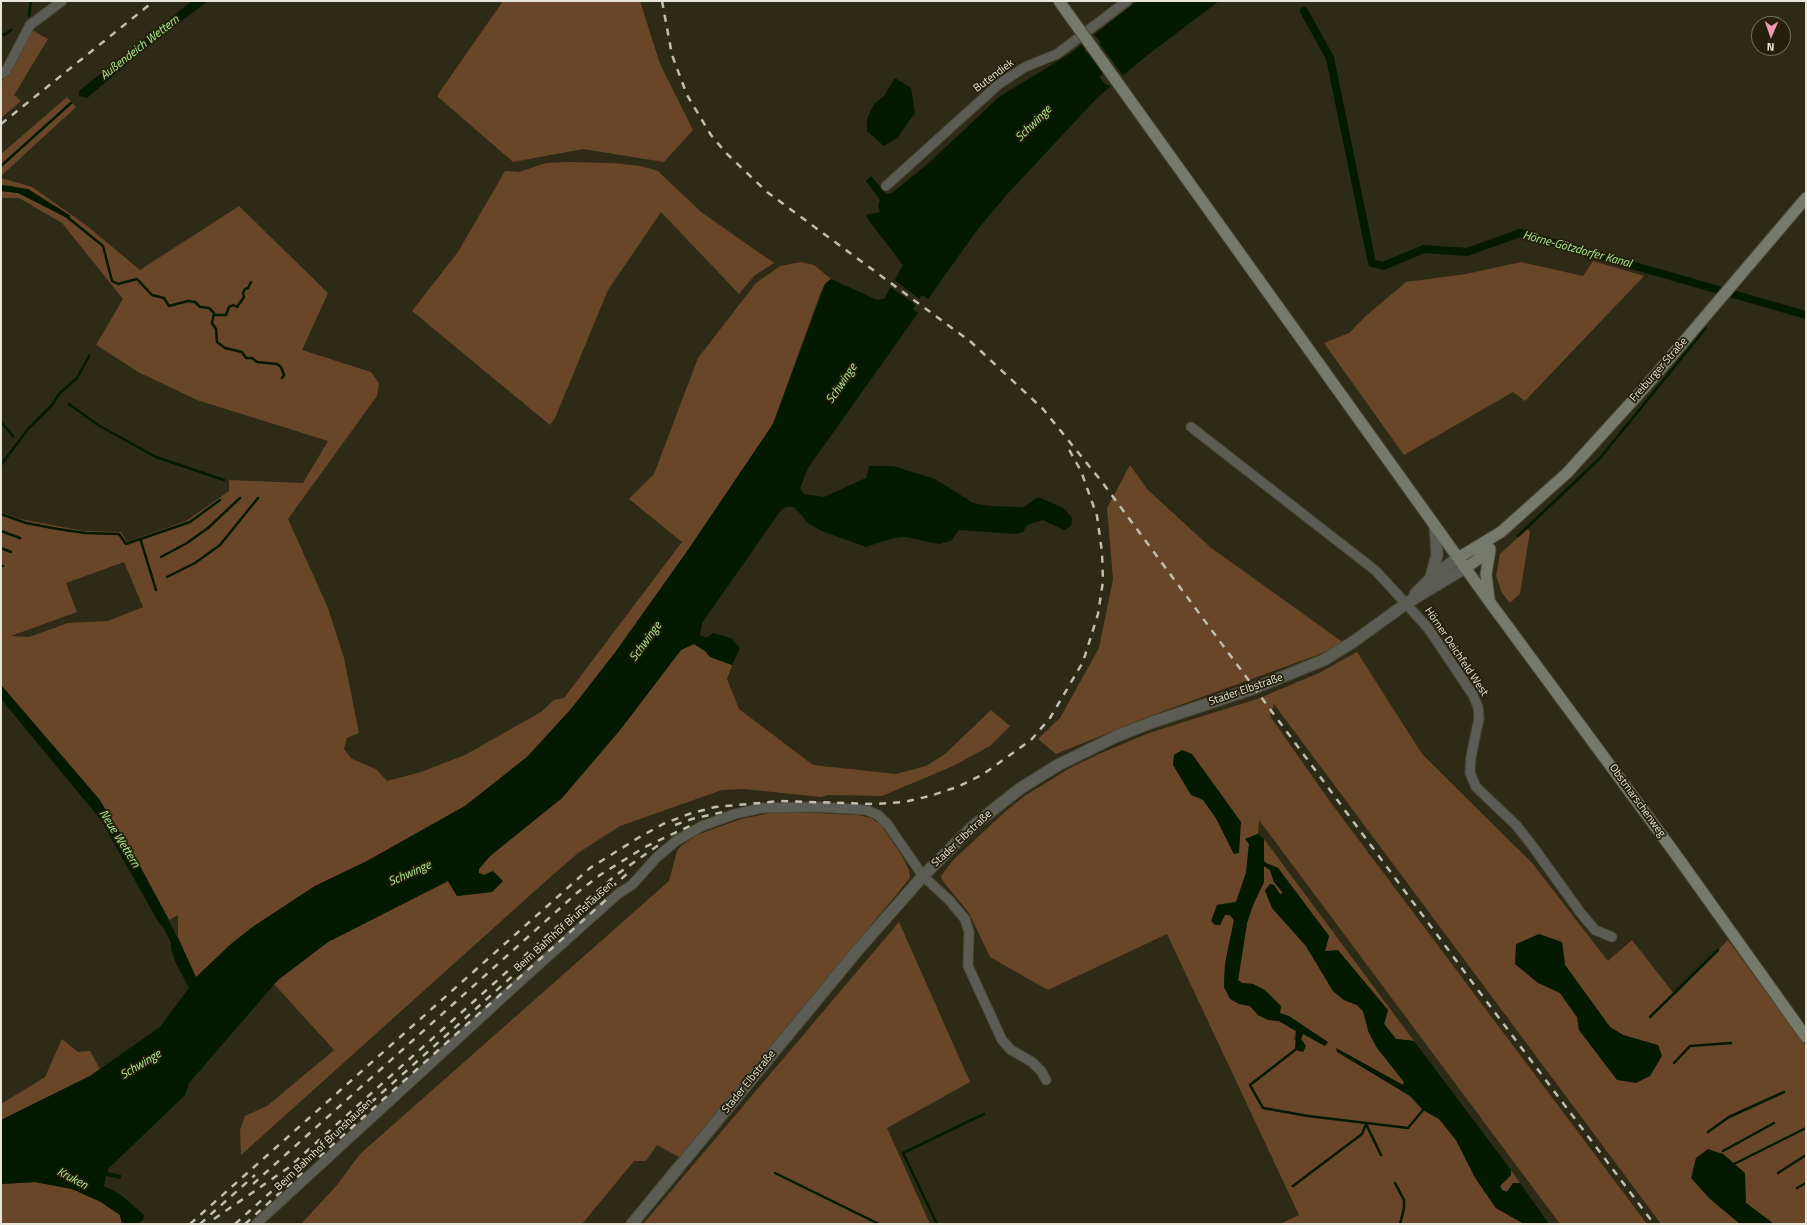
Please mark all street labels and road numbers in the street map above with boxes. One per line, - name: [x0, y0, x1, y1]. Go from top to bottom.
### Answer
- street label: Butendiek: [971, 57, 1017, 95]
- street label: Freiburger Straße: [1627, 335, 1691, 405]
- street label: Hörner Deichfeld West: [1421, 605, 1491, 699]
- street label: Stader Elbstraße: [1207, 671, 1285, 709]
- street label: Obstmarschenweg: [1606, 762, 1668, 840]
- street label: Stader Elbstraße: [929, 808, 995, 870]
- street label: Beim Bahnhof Brunshausen: [511, 879, 617, 975]
- street label: Stader Elbstraße: [720, 1048, 778, 1116]
- street label: Beim Bahnhof Brunshausen: [272, 1096, 376, 1194]

